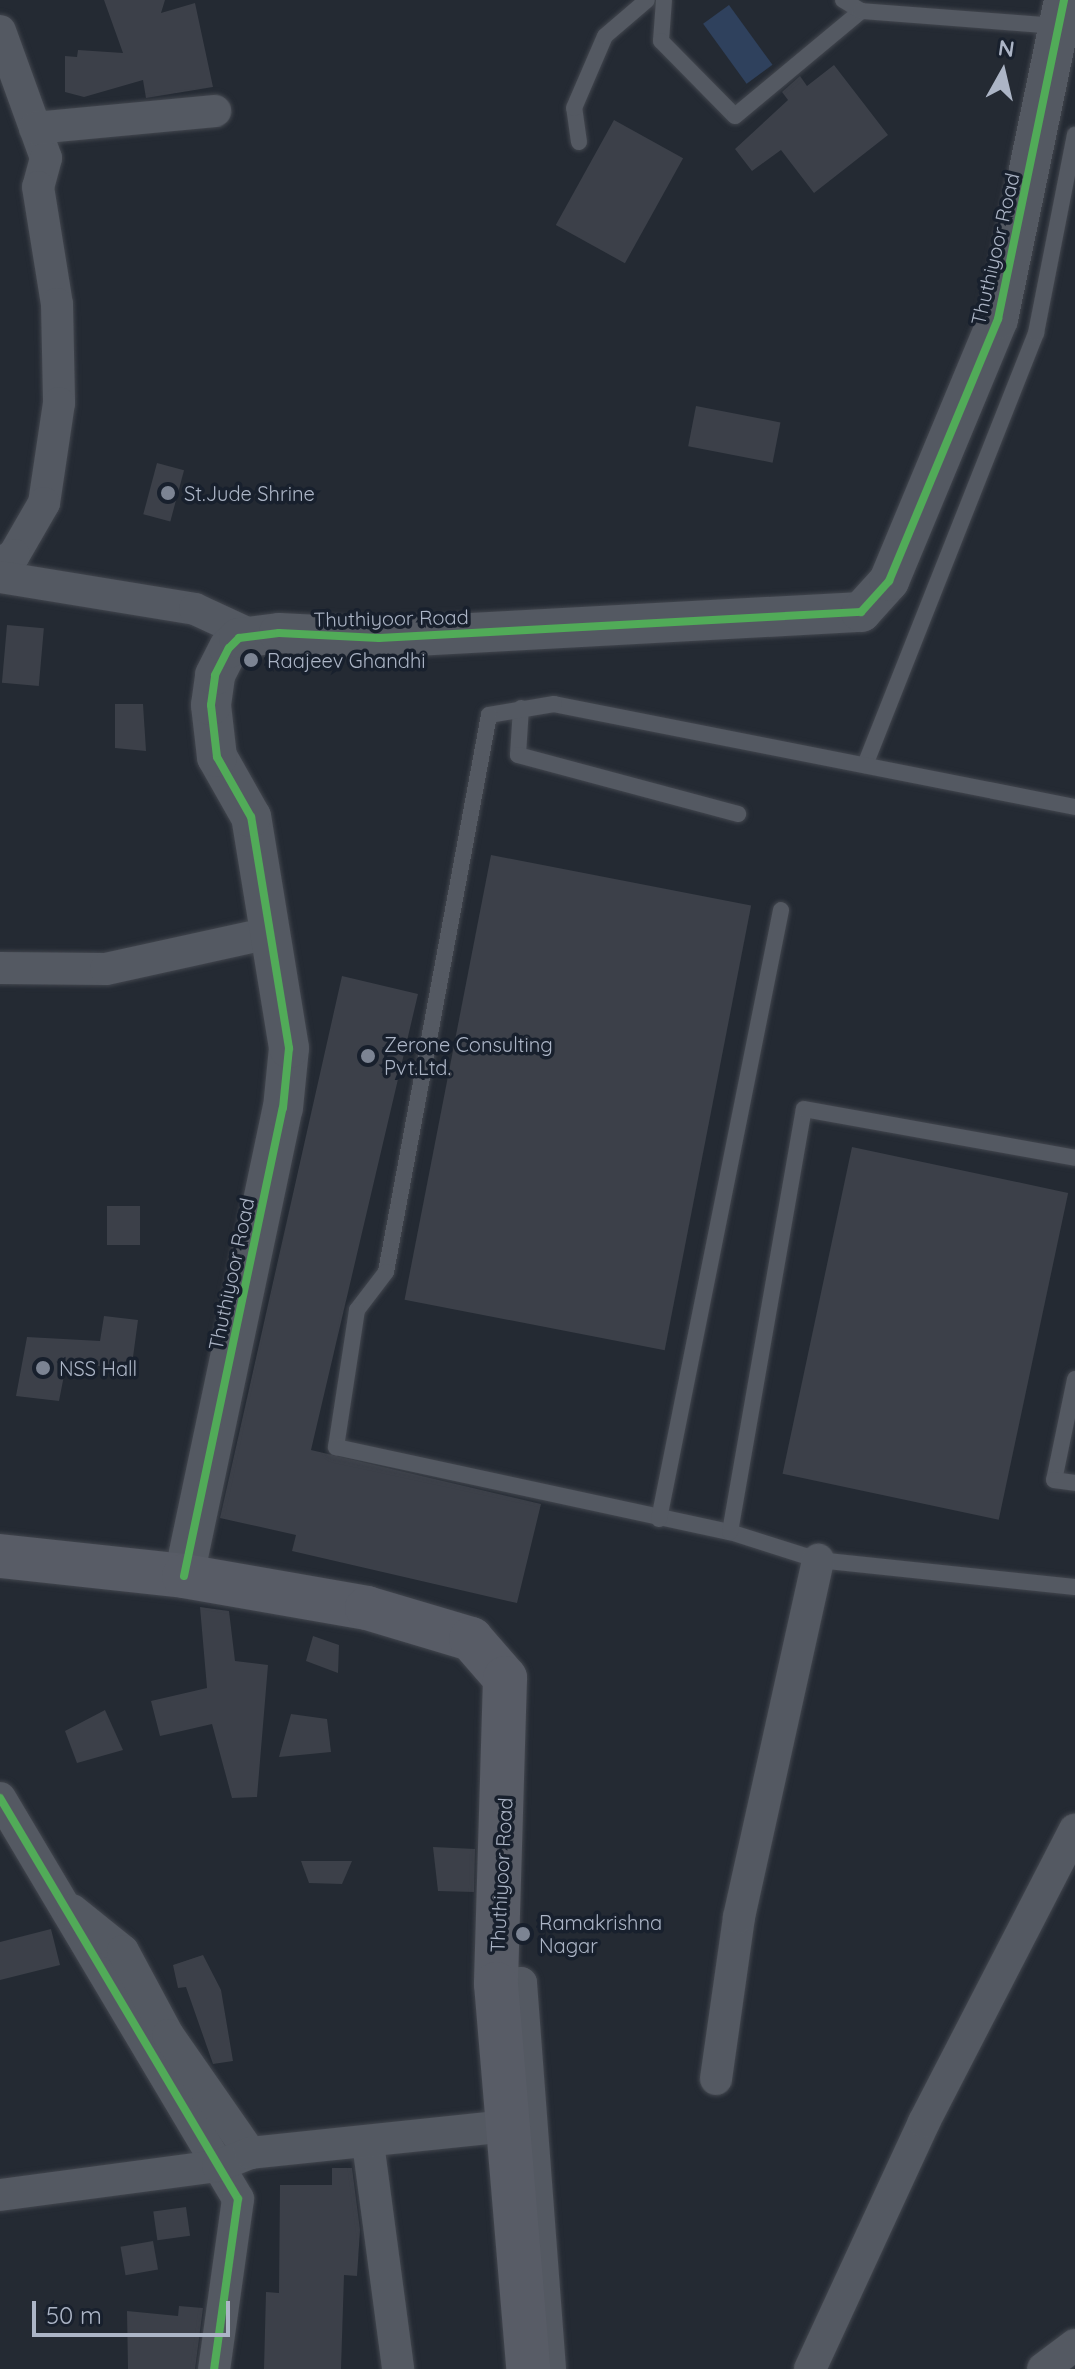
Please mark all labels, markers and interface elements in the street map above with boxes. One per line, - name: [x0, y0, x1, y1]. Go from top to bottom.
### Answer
- north arrow: [963, 32, 1043, 112]
- text: N: [996, 33, 1016, 63]
- street label: Thuthiyoor Road: [966, 171, 1024, 327]
- place label: St.Jude Shrine: [184, 481, 315, 505]
- marker: St.Jude Shrine: [159, 484, 177, 502]
- street label: Thuthiyoor Road: [313, 605, 469, 631]
- place label: Raajeev Ghandhi: [267, 648, 426, 672]
- marker: Raajeev Ghandhi: [242, 651, 260, 669]
- place label: Zerone Consulting Pvt.Ltd.: [384, 1032, 553, 1079]
- marker: Zerone Consulting Pvt.Ltd.: [359, 1047, 377, 1065]
- street label: Thuthiyoor Road: [203, 1195, 259, 1353]
- place label: NSS Hall: [59, 1356, 137, 1380]
- marker: NSS Hall: [34, 1359, 52, 1377]
- street label: Thuthiyoor Road: [485, 1797, 517, 1953]
- place label: Ramakrishna Nagar: [539, 1910, 662, 1957]
- marker: Ramakrishna Nagar: [514, 1925, 532, 1943]
- scale bar: [36, 2285, 234, 2335]
- text: 50 m: [46, 2300, 102, 2330]

